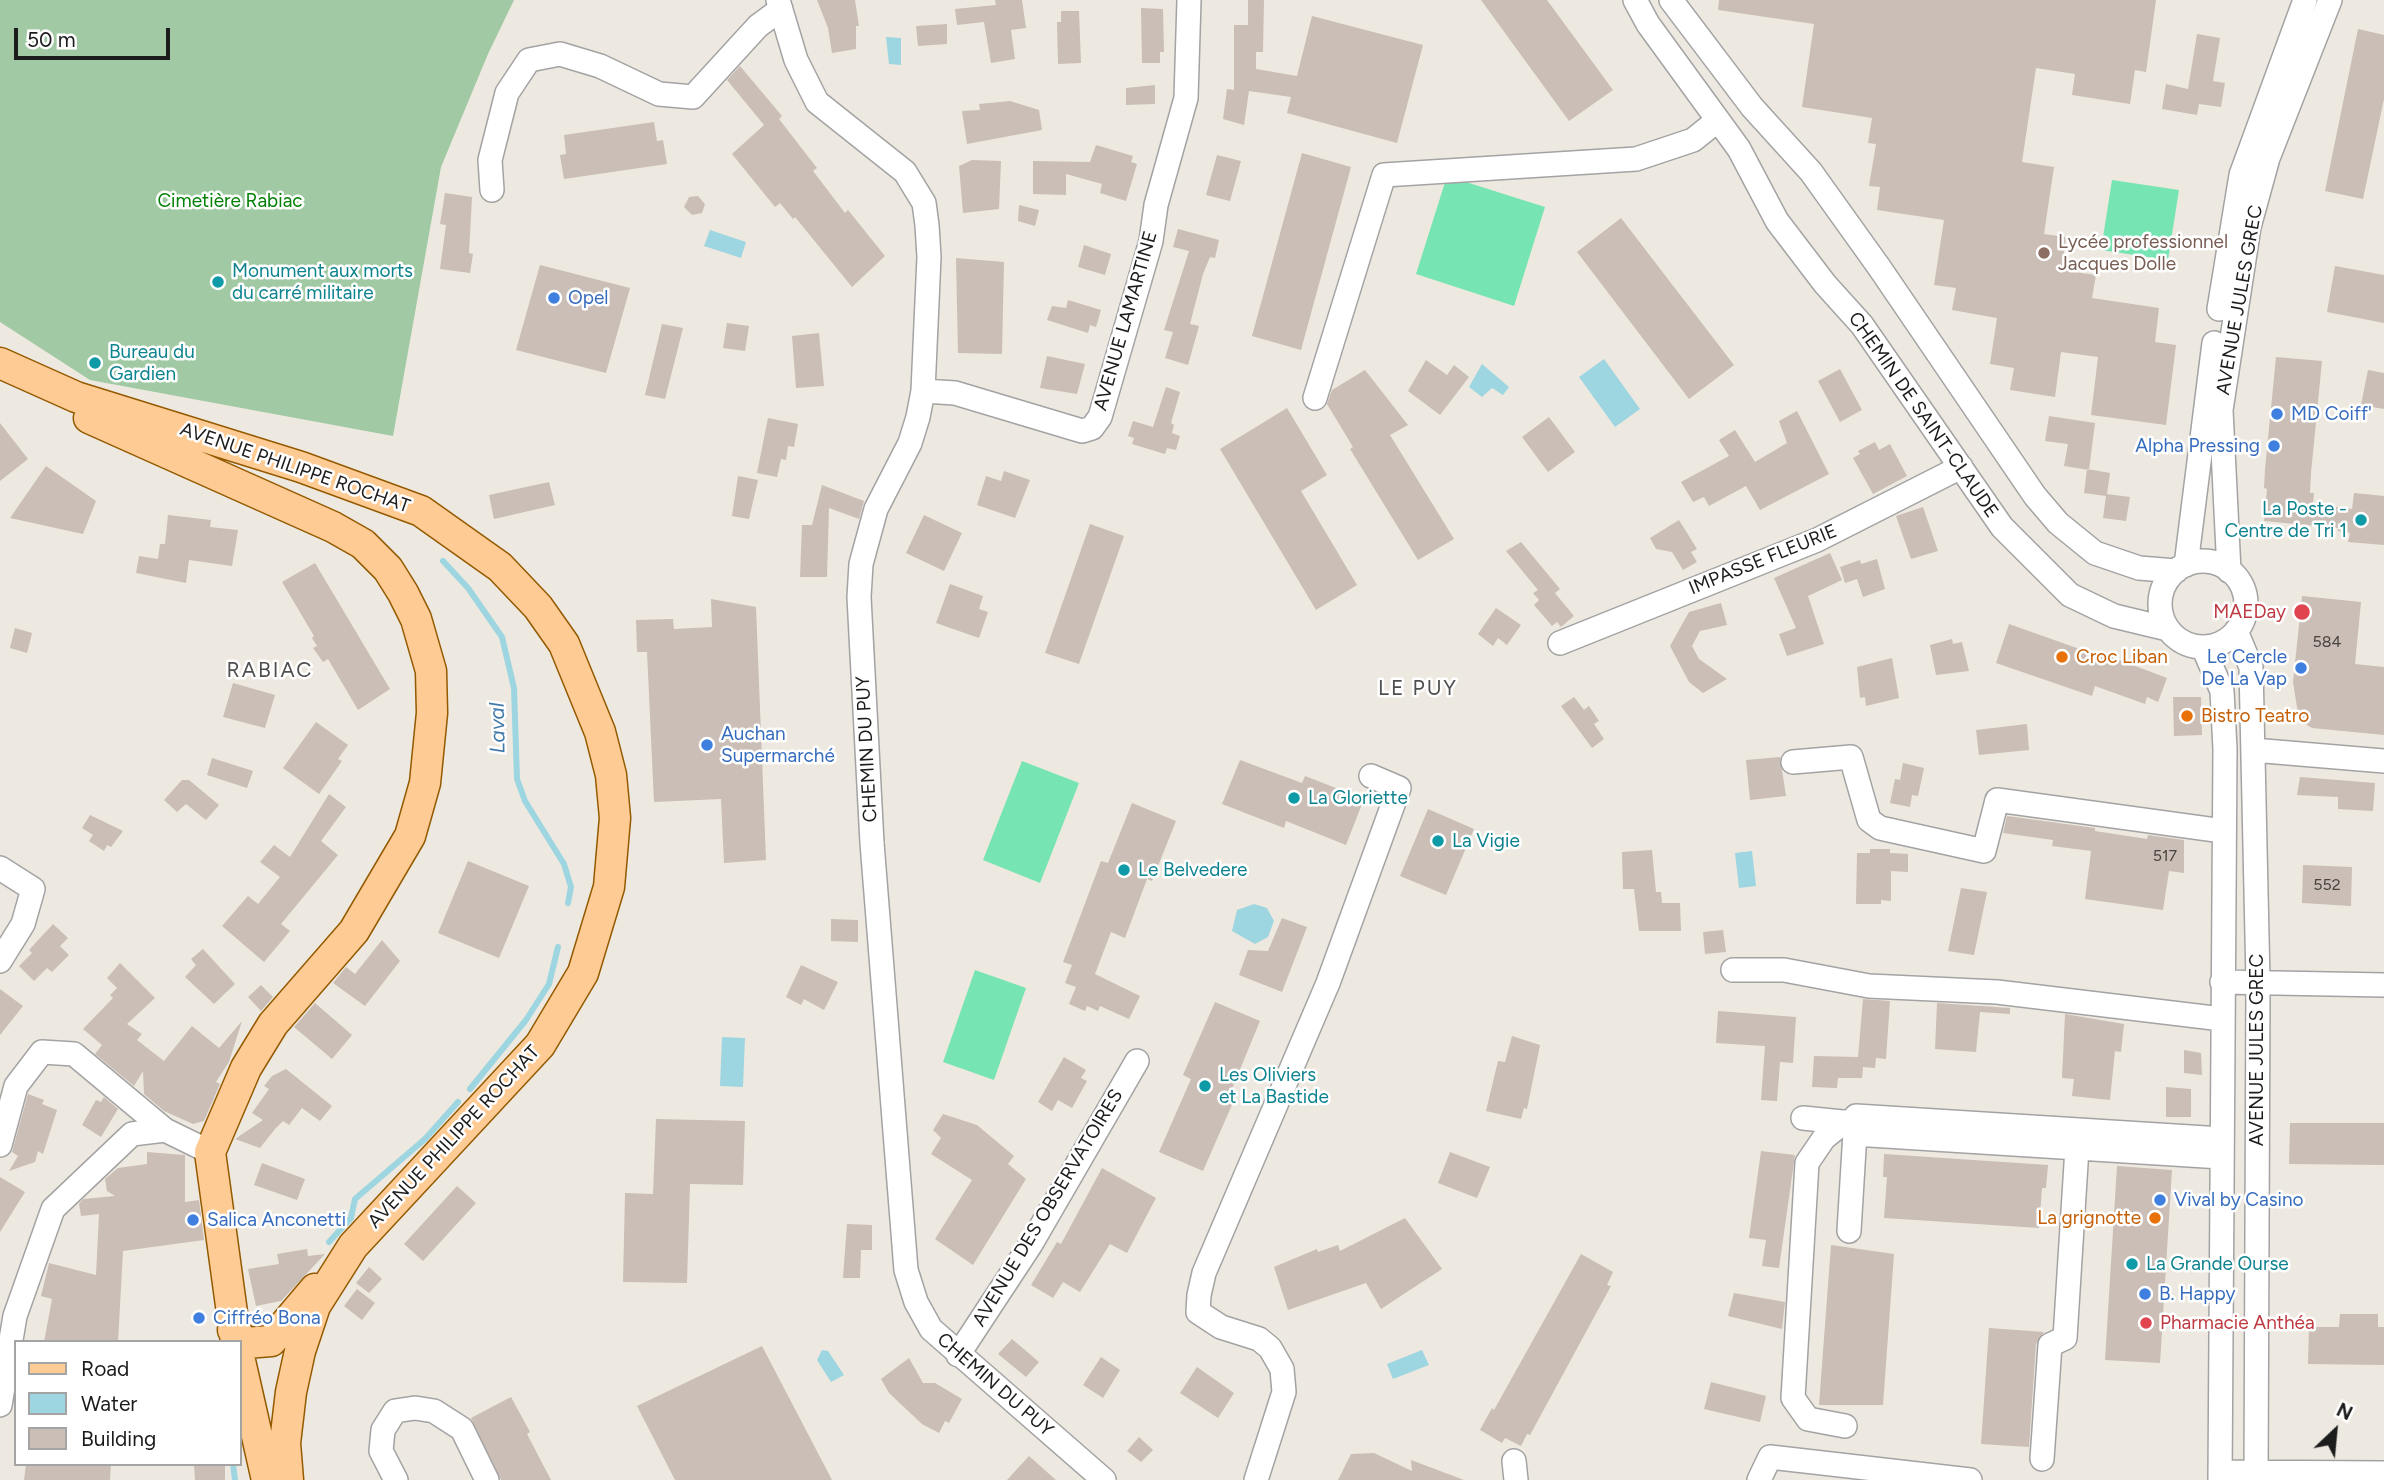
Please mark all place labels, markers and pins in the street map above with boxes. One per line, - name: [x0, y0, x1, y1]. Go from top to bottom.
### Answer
- place label: Lycée professionnel Jacques Dolle: [2058, 231, 2228, 275]
- marker: Lycée professionnel Jacques Dolle: [2036, 245, 2052, 261]
- place label: Monument aux morts du carré militaire: [232, 260, 413, 304]
- marker: Monument aux morts du carré militaire: [210, 274, 226, 290]
- place label: Opel: [568, 287, 609, 309]
- marker: Opel: [546, 290, 562, 306]
- place label: Bureau du Gardien: [109, 341, 195, 385]
- marker: Bureau du Gardien: [87, 355, 103, 371]
- place label: MD Coiff': [2291, 403, 2372, 425]
- marker: MD Coiff': [2269, 406, 2285, 422]
- place label: Alpha Pressing: [2135, 435, 2260, 457]
- marker: Alpha Pressing: [2266, 438, 2282, 454]
- place label: La Poste - Centre de Tri 1: [2224, 498, 2347, 542]
- marker: La Poste - Centre de Tri 1: [2353, 512, 2369, 528]
- place label: MAEDay: [2213, 601, 2286, 623]
- marker: MAEDay: [2292, 602, 2312, 622]
- place label: Croc Liban: [2076, 646, 2168, 668]
- place label: Le Cercle De La Vap: [2201, 646, 2287, 690]
- marker: Croc Liban: [2054, 649, 2070, 665]
- marker: Le Cercle De La Vap: [2293, 660, 2309, 676]
- place label: Bistro Teatro: [2201, 705, 2309, 727]
- marker: Bistro Teatro: [2179, 708, 2195, 724]
- place label: Auchan Supermarché: [721, 723, 835, 767]
- marker: Auchan Supermarché: [699, 737, 715, 753]
- place label: La Gloriette: [1308, 787, 1408, 809]
- marker: La Gloriette: [1286, 790, 1302, 806]
- place label: La Vigie: [1452, 830, 1520, 852]
- marker: La Vigie: [1430, 833, 1446, 849]
- place label: Le Belvedere: [1138, 859, 1247, 881]
- marker: Le Belvedere: [1116, 862, 1132, 878]
- place label: Les Oliviers et La Bastide: [1219, 1064, 1329, 1108]
- marker: Les Oliviers et La Bastide: [1197, 1078, 1213, 1094]
- place label: Vival by Casino: [2174, 1189, 2304, 1211]
- marker: Vival by Casino: [2152, 1192, 2168, 1208]
- place label: La grignotte: [2037, 1207, 2141, 1229]
- place label: Salica Anconetti: [207, 1209, 346, 1231]
- marker: La grignotte: [2147, 1210, 2163, 1226]
- marker: Salica Anconetti: [185, 1212, 201, 1228]
- place label: La Grande Ourse: [2146, 1253, 2289, 1275]
- marker: La Grande Ourse: [2124, 1256, 2140, 1272]
- place label: B. Happy: [2159, 1283, 2235, 1305]
- marker: B. Happy: [2137, 1286, 2153, 1302]
- place label: Ciffréo Bona: [213, 1307, 321, 1329]
- marker: Ciffréo Bona: [191, 1310, 207, 1326]
- place label: Pharmacie Anthéa: [2160, 1312, 2315, 1334]
- marker: Pharmacie Anthéa: [2138, 1315, 2154, 1331]

